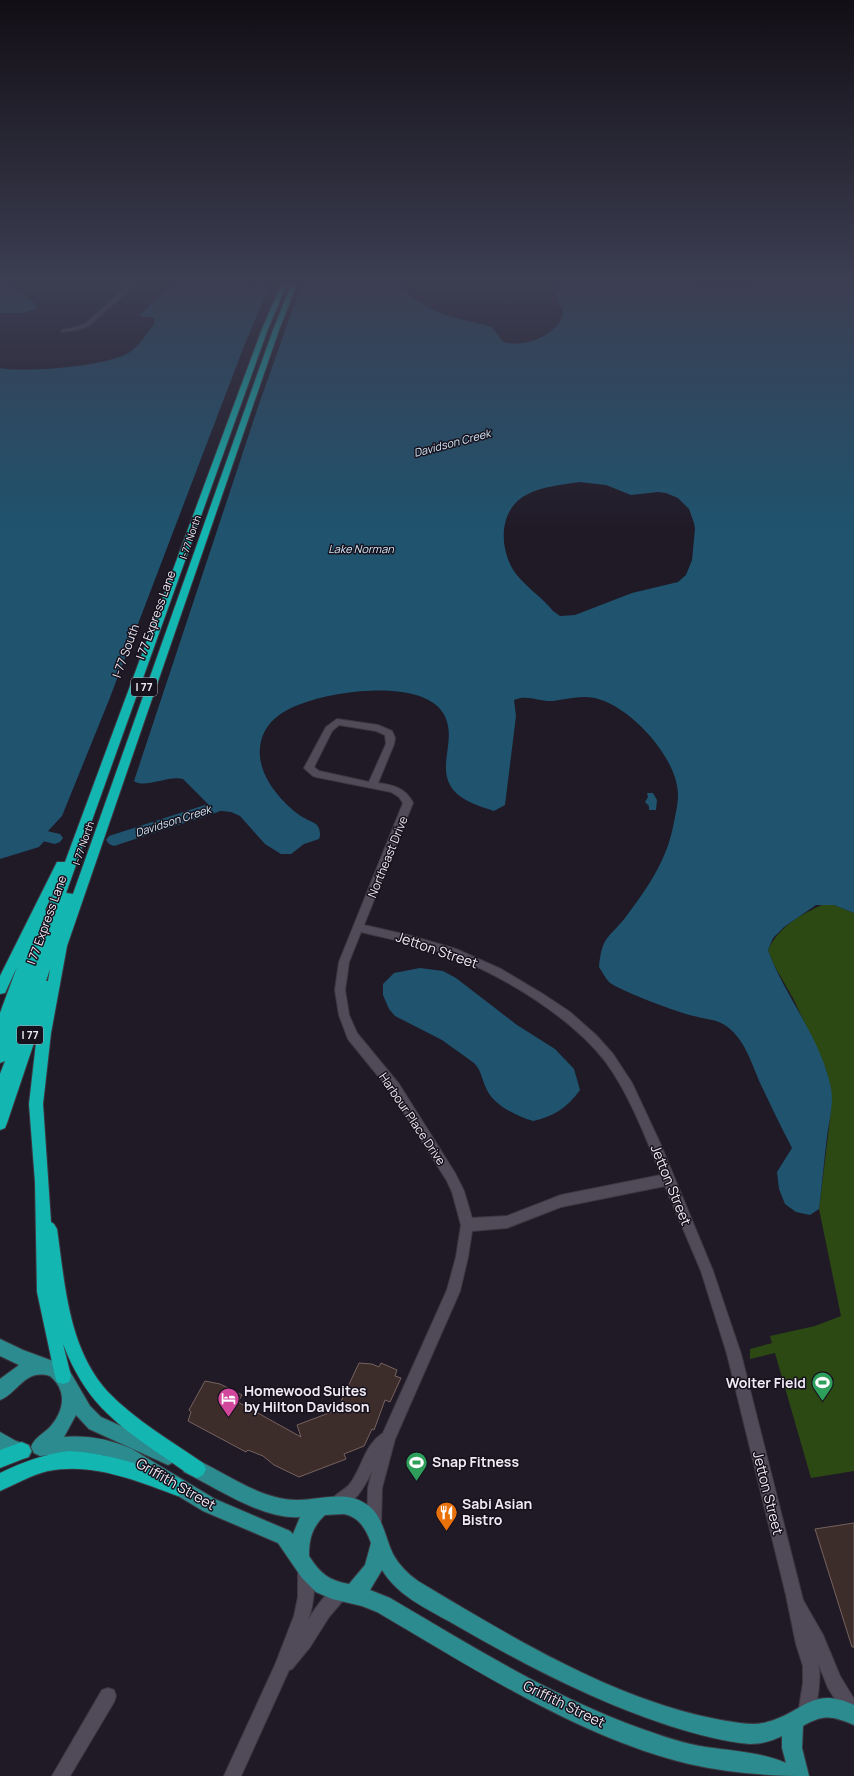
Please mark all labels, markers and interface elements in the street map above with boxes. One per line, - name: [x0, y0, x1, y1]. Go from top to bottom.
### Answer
- water label: Davidson Creek: [412, 425, 493, 460]
- street label: I-77 North: [176, 513, 204, 561]
- water label: Lake Norman: [328, 541, 394, 556]
- street label: I 77 Express Lane: [132, 568, 179, 662]
- street label: I-77 South: [108, 622, 143, 680]
- road number: I 77: [131, 678, 157, 696]
- water label: Davidson Creek: [133, 801, 214, 840]
- street label: Northeast Drive: [363, 813, 412, 900]
- street label: I-77 North: [69, 819, 97, 867]
- street label: I 77 Express Lane: [23, 873, 70, 967]
- street label: Jetton Street: [394, 927, 481, 973]
- road number: I 77: [17, 1026, 43, 1044]
- street label: Harbour Place Drive: [375, 1069, 450, 1168]
- street label: Jetton Street: [647, 1142, 696, 1228]
- sports icon: Wolter Field: [809, 1370, 835, 1403]
- place label: Wolter Field: [726, 1373, 806, 1392]
- place label: Homewood Suites by Hilton Davidson: [244, 1381, 369, 1416]
- hotel icon: Homewood Suites by Hilton Davidson: [216, 1386, 242, 1419]
- sports icon: Snap Fitness: [403, 1449, 429, 1482]
- street label: Jetton Street: [749, 1449, 788, 1537]
- place label: Snap Fitness: [432, 1452, 519, 1471]
- street label: Griffith Street: [133, 1453, 220, 1514]
- place label: Sabi Asian Bistro: [462, 1494, 532, 1529]
- restaurant icon: Sabi Asian Bistro: [434, 1499, 460, 1532]
- street label: Griffith Street: [520, 1676, 609, 1732]

